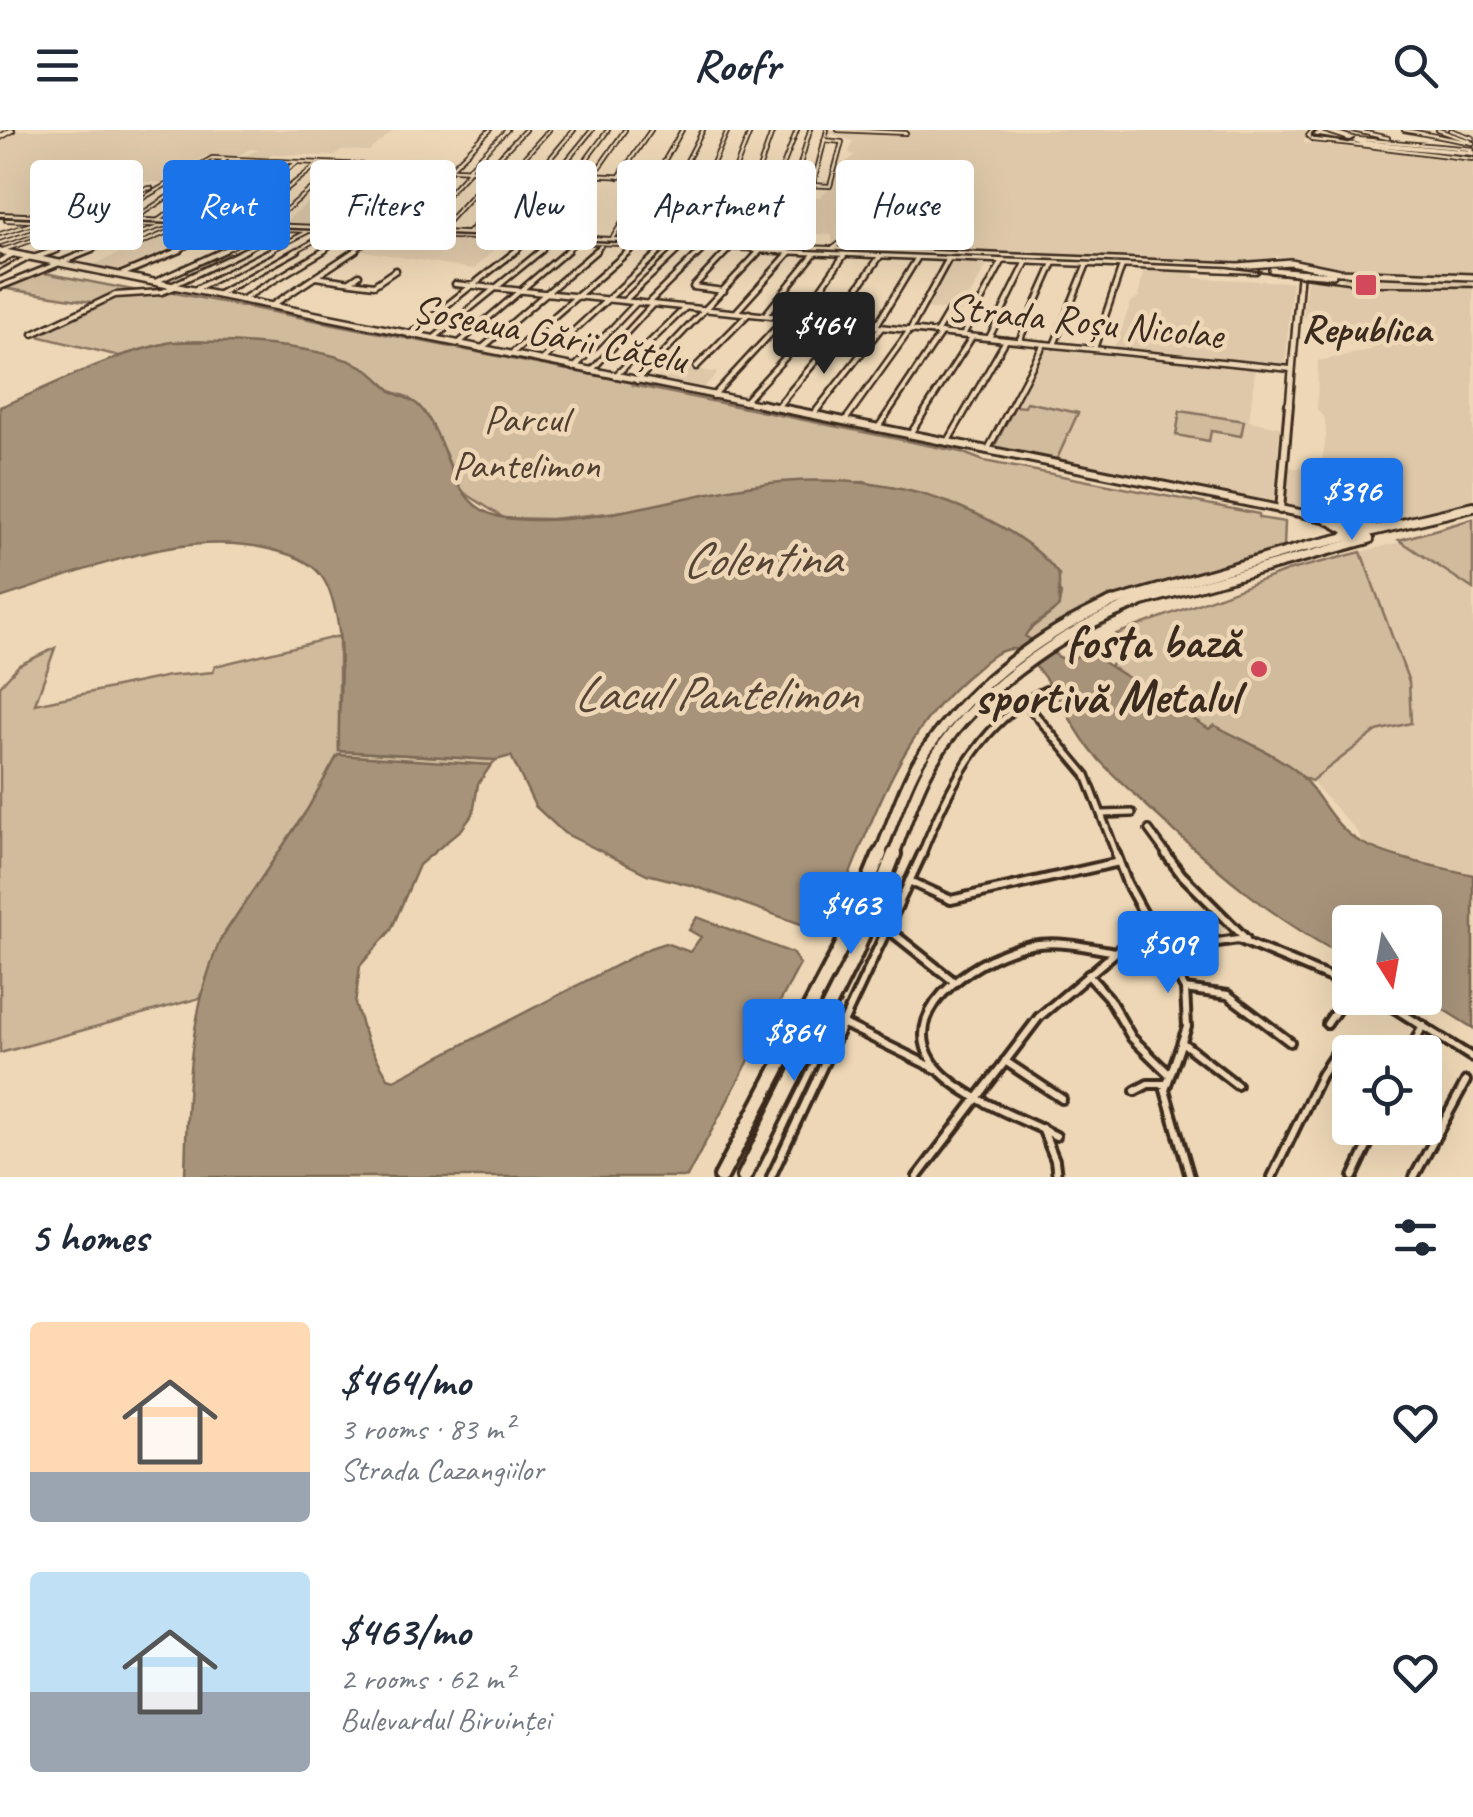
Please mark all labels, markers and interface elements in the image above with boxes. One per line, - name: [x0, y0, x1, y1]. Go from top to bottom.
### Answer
- text: Roofr: [693, 37, 780, 94]
- icon: menu: [30, 38, 85, 93]
- icon: search: [1388, 38, 1443, 93]
- chip: Buy: [30, 160, 143, 250]
- chip: Rent: [163, 160, 290, 250]
- chip: Filters: [310, 160, 456, 250]
- chip: New: [476, 160, 597, 250]
- chip: Apartment: [617, 160, 816, 250]
- chip: House: [836, 160, 974, 250]
- marker: Republica: [1353, 272, 1379, 298]
- street label: Strada Roșu Nicolae: [944, 282, 1228, 361]
- street label: Șoseaua Gării Cățelu: [409, 283, 693, 385]
- pin: $464: [765, 292, 883, 377]
- text: $464: [795, 304, 853, 345]
- place label: Republica: [1301, 304, 1434, 354]
- park label: Parcul Pantelimon: [452, 394, 601, 490]
- pin: $396: [1293, 458, 1411, 543]
- text: $396: [1323, 470, 1381, 511]
- water label: Colentina: [681, 526, 845, 591]
- place label: fosta bază sportivă Metalul: [974, 612, 1247, 727]
- marker: fosta bază sportivă Metalul: [1248, 658, 1270, 680]
- water label: Lacul Pantelimon: [574, 662, 860, 725]
- pin: $463: [792, 872, 910, 957]
- text: $463: [822, 884, 880, 925]
- north arrow: [1332, 905, 1442, 1015]
- map controls: [1332, 905, 1442, 1145]
- pin: $509: [1109, 911, 1227, 996]
- text: $509: [1140, 923, 1196, 964]
- pin: $864: [735, 999, 853, 1084]
- text: $864: [765, 1011, 823, 1052]
- button: locate: [1332, 1035, 1442, 1145]
- icon: filters: [1388, 1210, 1443, 1265]
- text: 5 homes: [30, 1211, 148, 1264]
- text: $464/mo: [340, 1355, 470, 1408]
- icon: home: [110, 1362, 230, 1482]
- icon: heart: [1388, 1395, 1443, 1450]
- text: 3 rooms · 83 m²: [340, 1408, 513, 1449]
- text: Strada Cazangiilor: [340, 1449, 544, 1490]
- text: $463/mo: [340, 1605, 470, 1658]
- icon: home: [110, 1612, 230, 1732]
- icon: heart: [1388, 1645, 1443, 1700]
- text: 2 rooms · 62 m²: [340, 1658, 513, 1699]
- text: Bulevardul Biruinței: [340, 1699, 550, 1740]

